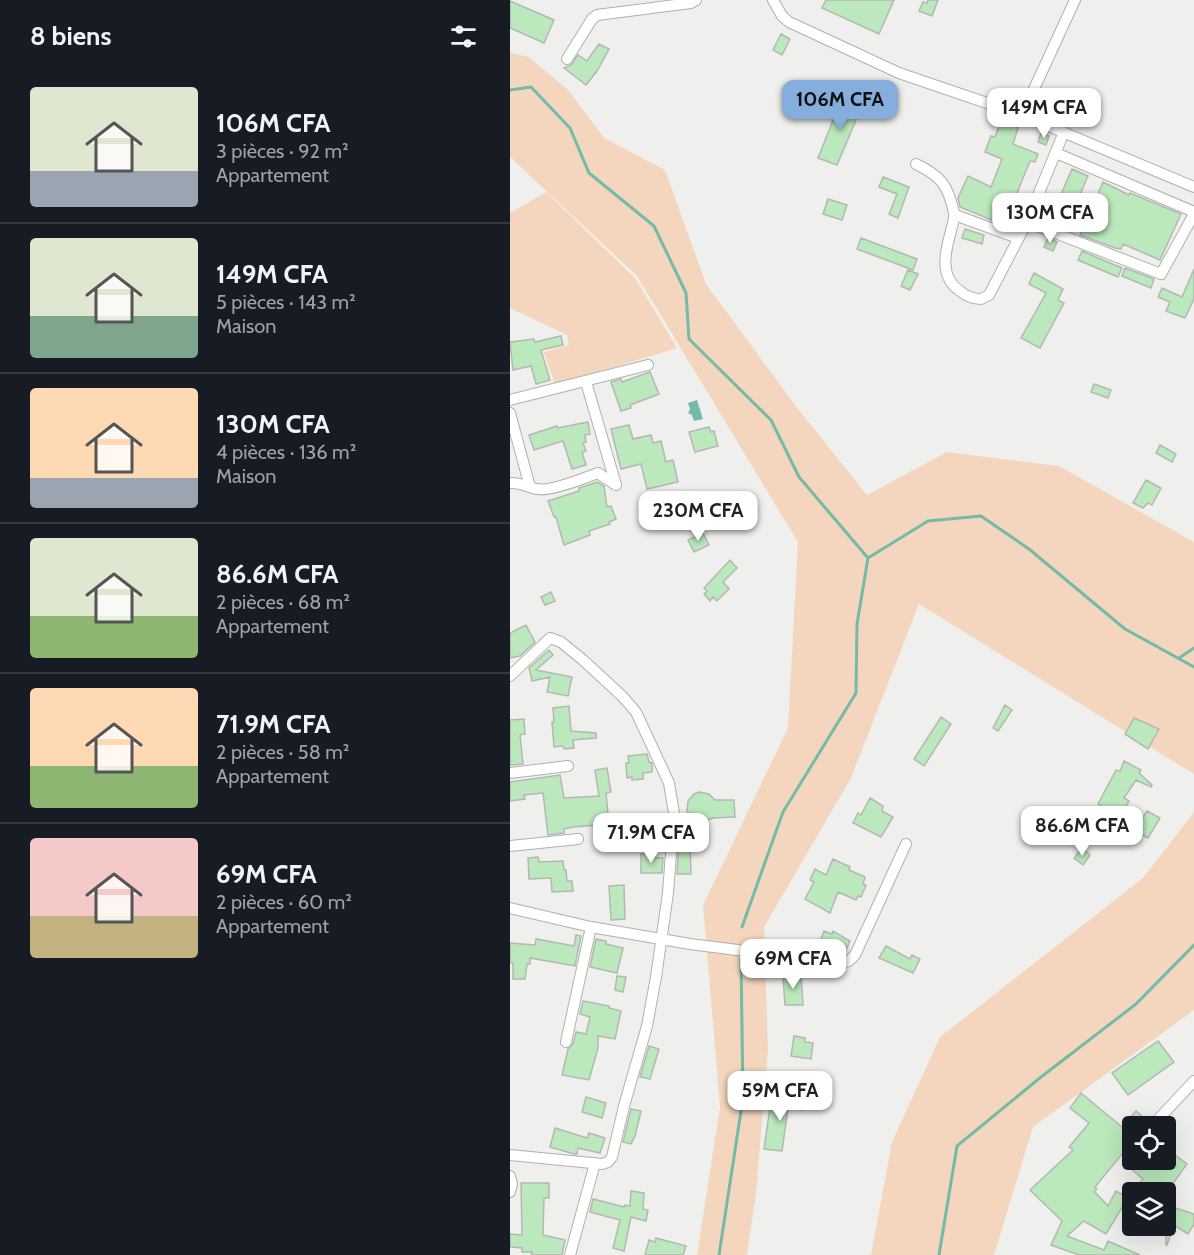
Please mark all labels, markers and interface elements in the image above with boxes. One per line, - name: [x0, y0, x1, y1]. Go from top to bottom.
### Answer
- text: 8 biens: [30, 20, 111, 52]
- icon: filters: [447, 20, 480, 53]
- pin: 106M CFA: [778, 80, 902, 131]
- text: 106M CFA: [796, 87, 884, 111]
- pin: 149M CFA: [982, 88, 1106, 139]
- text: 149M CFA: [1001, 95, 1087, 119]
- text: 106M CFA: [216, 107, 330, 139]
- icon: home: [78, 111, 150, 183]
- text: 3 pièces · 92 m²: [216, 139, 349, 163]
- text: Appartement: [216, 163, 329, 187]
- pin: 130M CFA: [988, 193, 1112, 244]
- text: 130M CFA: [1006, 200, 1094, 224]
- text: 149M CFA: [216, 258, 328, 290]
- icon: home: [78, 262, 150, 334]
- text: 5 pièces · 143 m²: [216, 290, 356, 314]
- text: Maison: [216, 314, 276, 338]
- text: 130M CFA: [216, 408, 330, 440]
- icon: home: [78, 412, 150, 484]
- text: 4 pièces · 136 m²: [216, 440, 356, 464]
- text: Maison: [216, 464, 276, 488]
- pin: 230M CFA: [636, 491, 760, 542]
- text: 230M CFA: [653, 498, 743, 522]
- text: 86.6M CFA: [216, 558, 339, 590]
- icon: home: [78, 562, 150, 634]
- text: 2 pièces · 68 m²: [216, 590, 350, 614]
- text: Appartement: [216, 614, 329, 638]
- text: 71.9M CFA: [216, 708, 330, 740]
- icon: home: [78, 712, 150, 784]
- text: 2 pièces · 58 m²: [216, 740, 349, 764]
- text: Appartement: [216, 764, 329, 788]
- pin: 86.6M CFA: [1013, 806, 1151, 857]
- pin: 71.9M CFA: [582, 813, 720, 864]
- text: 86.6M CFA: [1035, 813, 1129, 837]
- text: 71.9M CFA: [607, 820, 695, 844]
- text: 69M CFA: [216, 858, 317, 890]
- icon: home: [78, 862, 150, 934]
- text: 2 pièces · 60 m²: [216, 890, 352, 914]
- text: Appartement: [216, 914, 329, 938]
- pin: 69M CFA: [738, 939, 848, 990]
- text: 69M CFA: [754, 946, 832, 970]
- pin: 59M CFA: [725, 1071, 835, 1122]
- text: 59M CFA: [741, 1078, 819, 1102]
- map controls: [1122, 1116, 1176, 1236]
- button: locate: [1122, 1116, 1176, 1170]
- button: layers: [1122, 1182, 1176, 1236]

